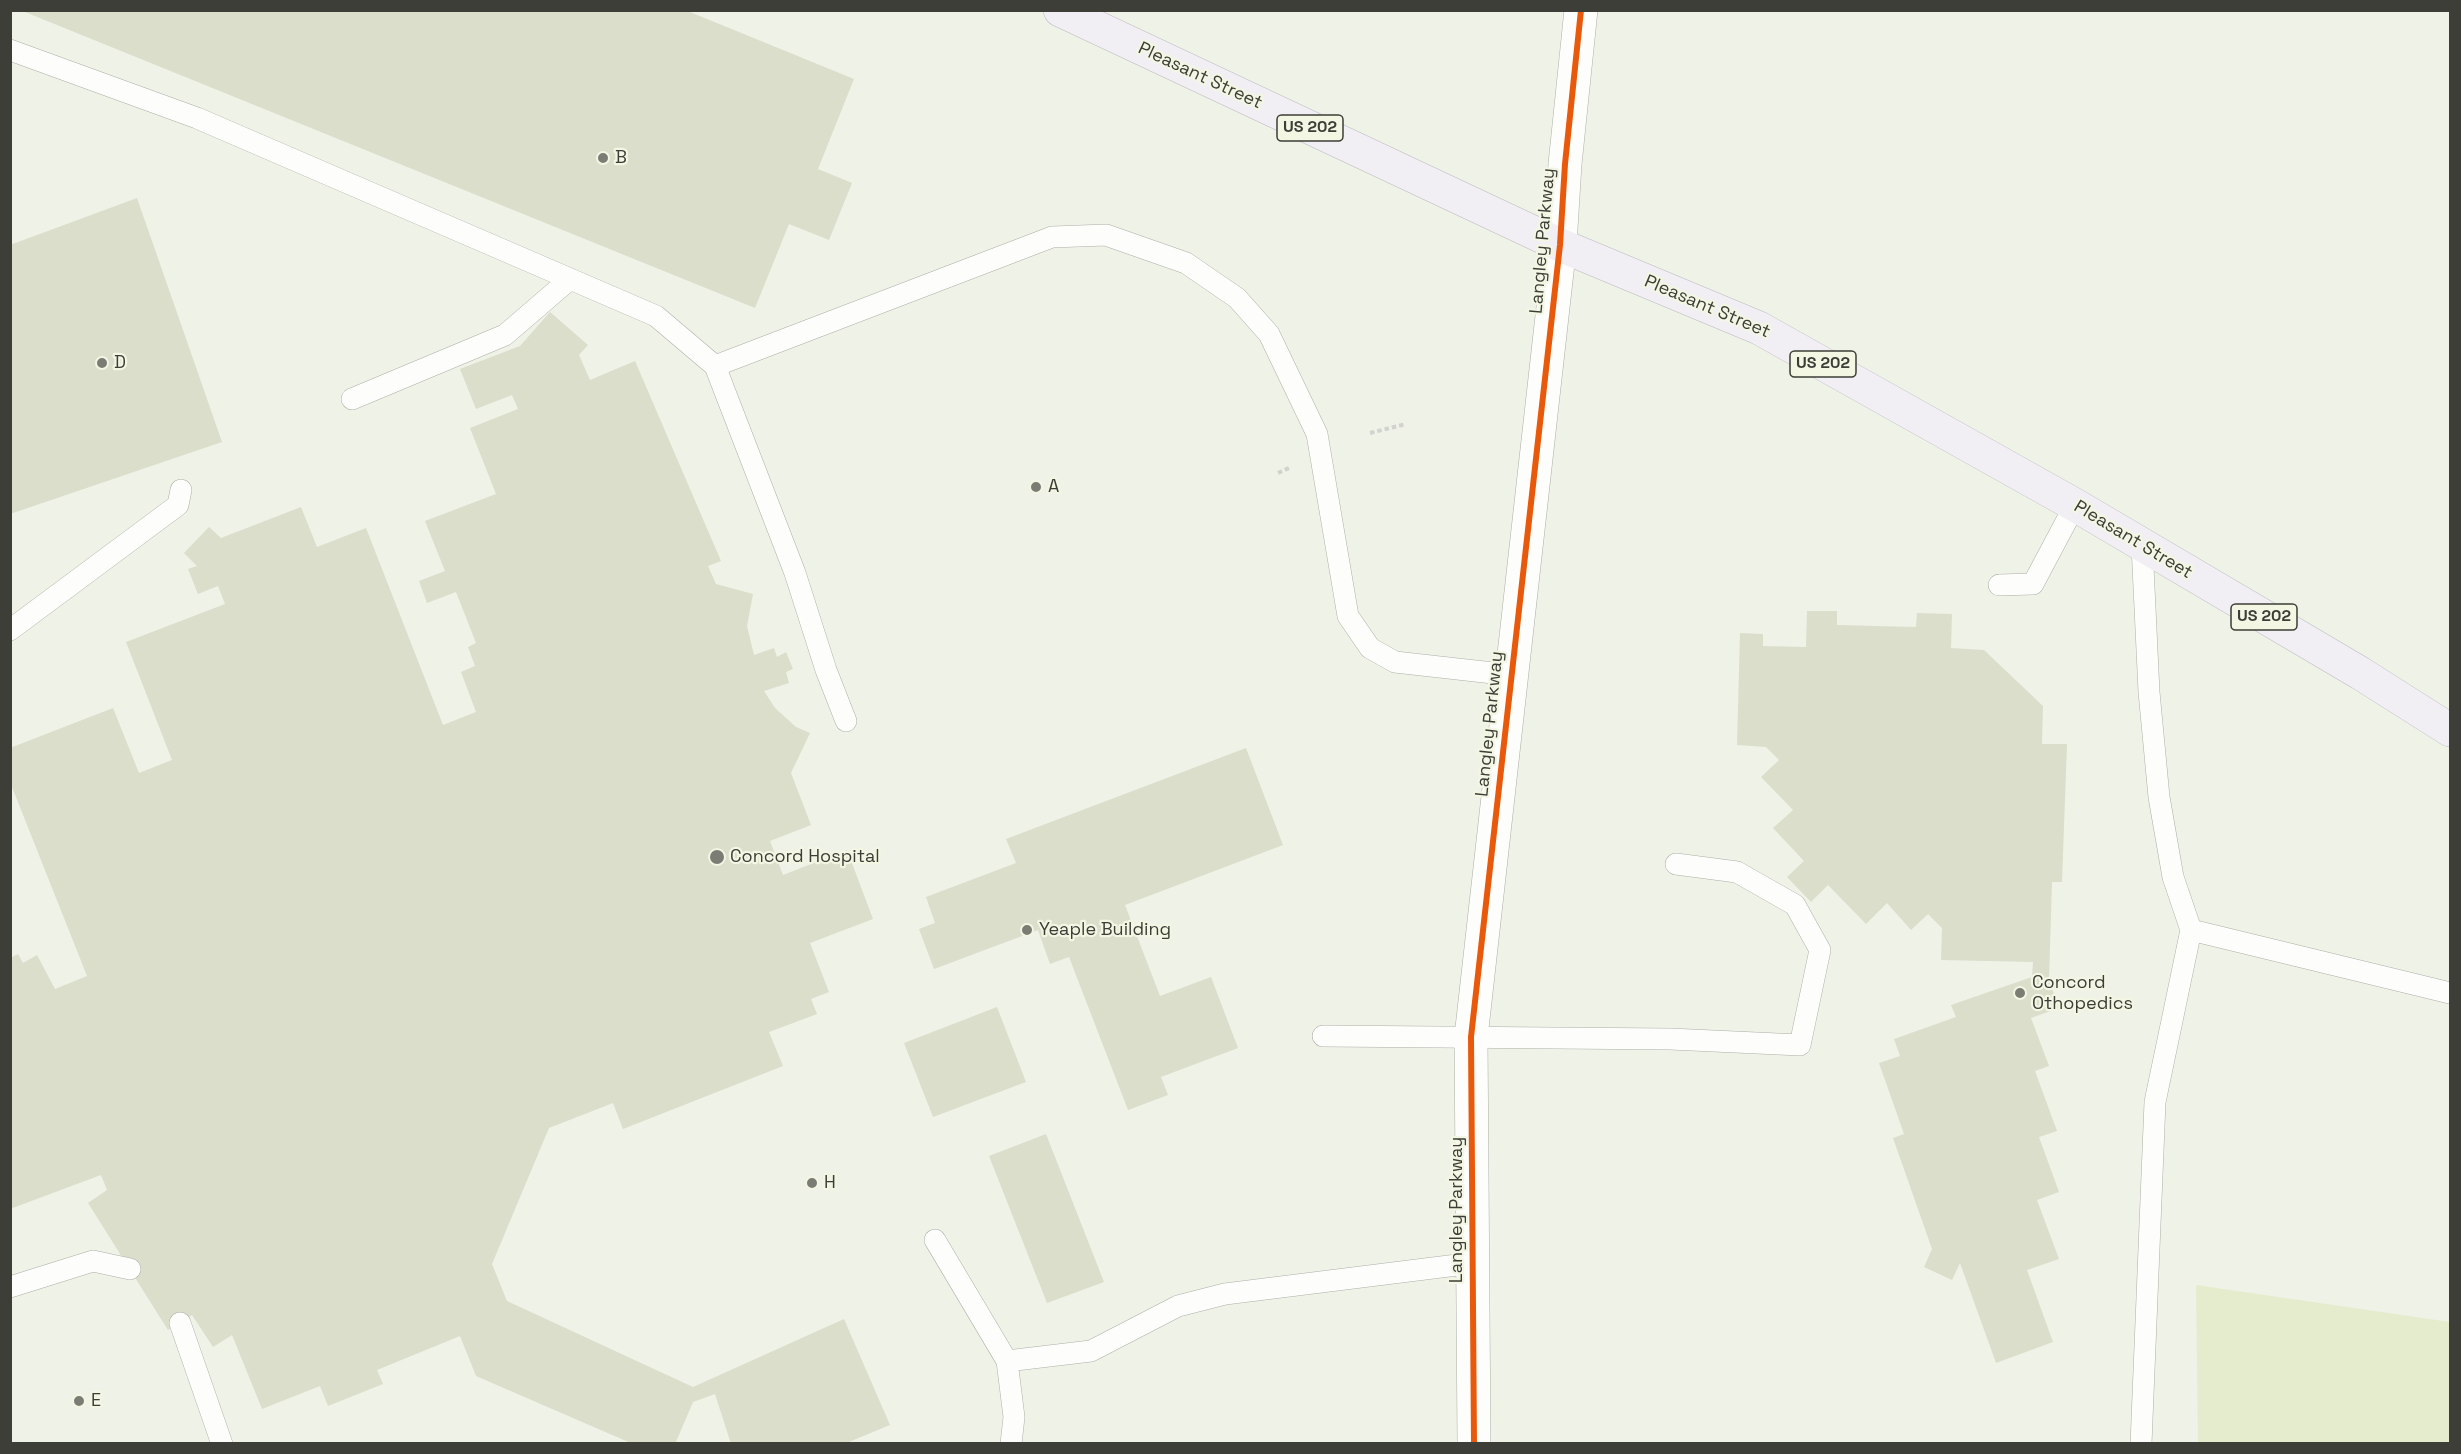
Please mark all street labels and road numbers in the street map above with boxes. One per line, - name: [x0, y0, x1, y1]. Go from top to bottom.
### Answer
- street label: Pleasant Street: [1134, 38, 1266, 114]
- road number: US 202: [1277, 115, 1343, 141]
- street label: Langley Parkway: [1526, 167, 1560, 315]
- street label: Pleasant Street: [1641, 271, 1773, 343]
- road number: US 202: [1790, 351, 1856, 377]
- street label: Pleasant Street: [2070, 496, 2196, 584]
- road number: US 202: [2231, 604, 2297, 630]
- street label: Langley Parkway: [1472, 650, 1508, 798]
- street label: Langley Parkway: [1446, 1137, 1468, 1283]

